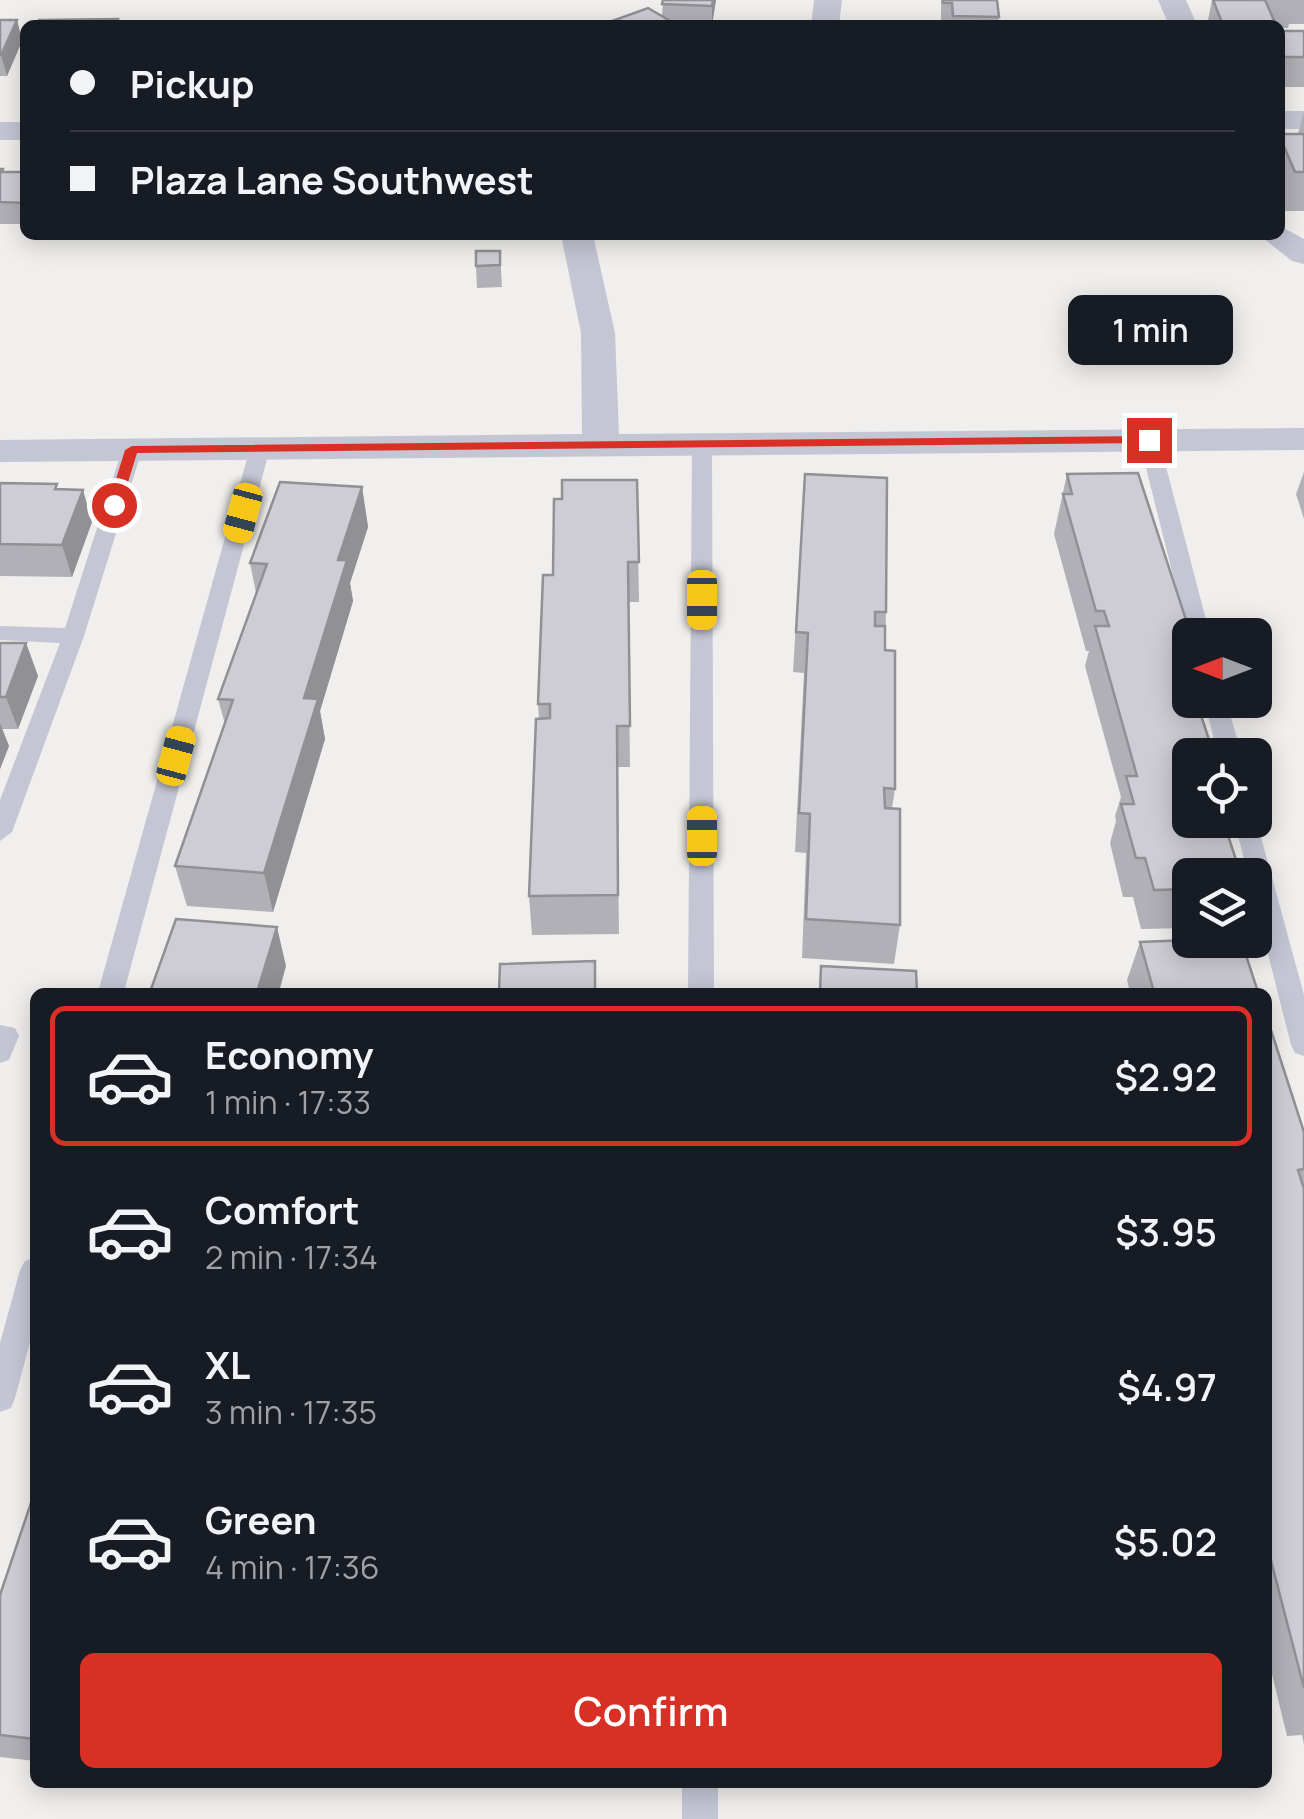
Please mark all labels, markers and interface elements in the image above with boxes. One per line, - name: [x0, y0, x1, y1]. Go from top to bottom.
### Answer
- text: Pickup: [130, 57, 254, 109]
- text: Plaza Lane Southwest: [130, 153, 534, 205]
- callout: 1 min: [1066, 295, 1232, 365]
- text: 1 min: [1112, 308, 1189, 352]
- route end: [1127, 418, 1172, 463]
- car: [221, 480, 265, 546]
- route start: [92, 483, 137, 528]
- car: [687, 570, 717, 630]
- north arrow: [1172, 618, 1272, 718]
- map controls: [1172, 618, 1272, 958]
- car: [154, 723, 198, 789]
- button: locate: [1172, 738, 1272, 838]
- car: [687, 806, 717, 866]
- button: layers: [1172, 858, 1272, 958]
- text: Economy: [205, 1028, 374, 1080]
- icon: car: [85, 1031, 175, 1121]
- text: $2.92: [1115, 1050, 1217, 1102]
- text: 1 min · 17:33: [205, 1080, 371, 1124]
- text: Comfort: [205, 1183, 359, 1235]
- icon: car: [85, 1186, 175, 1276]
- text: $3.95: [1115, 1205, 1217, 1257]
- text: 2 min · 17:34: [205, 1235, 378, 1279]
- text: XL: [205, 1338, 250, 1390]
- icon: car: [85, 1341, 175, 1431]
- text: $4.97: [1117, 1360, 1217, 1412]
- text: 3 min · 17:35: [205, 1390, 377, 1434]
- text: Green: [205, 1493, 317, 1545]
- icon: car: [85, 1496, 175, 1586]
- text: $5.02: [1114, 1515, 1217, 1567]
- text: 4 min · 17:36: [205, 1545, 380, 1589]
- button: Confirm: [80, 1653, 1222, 1768]

